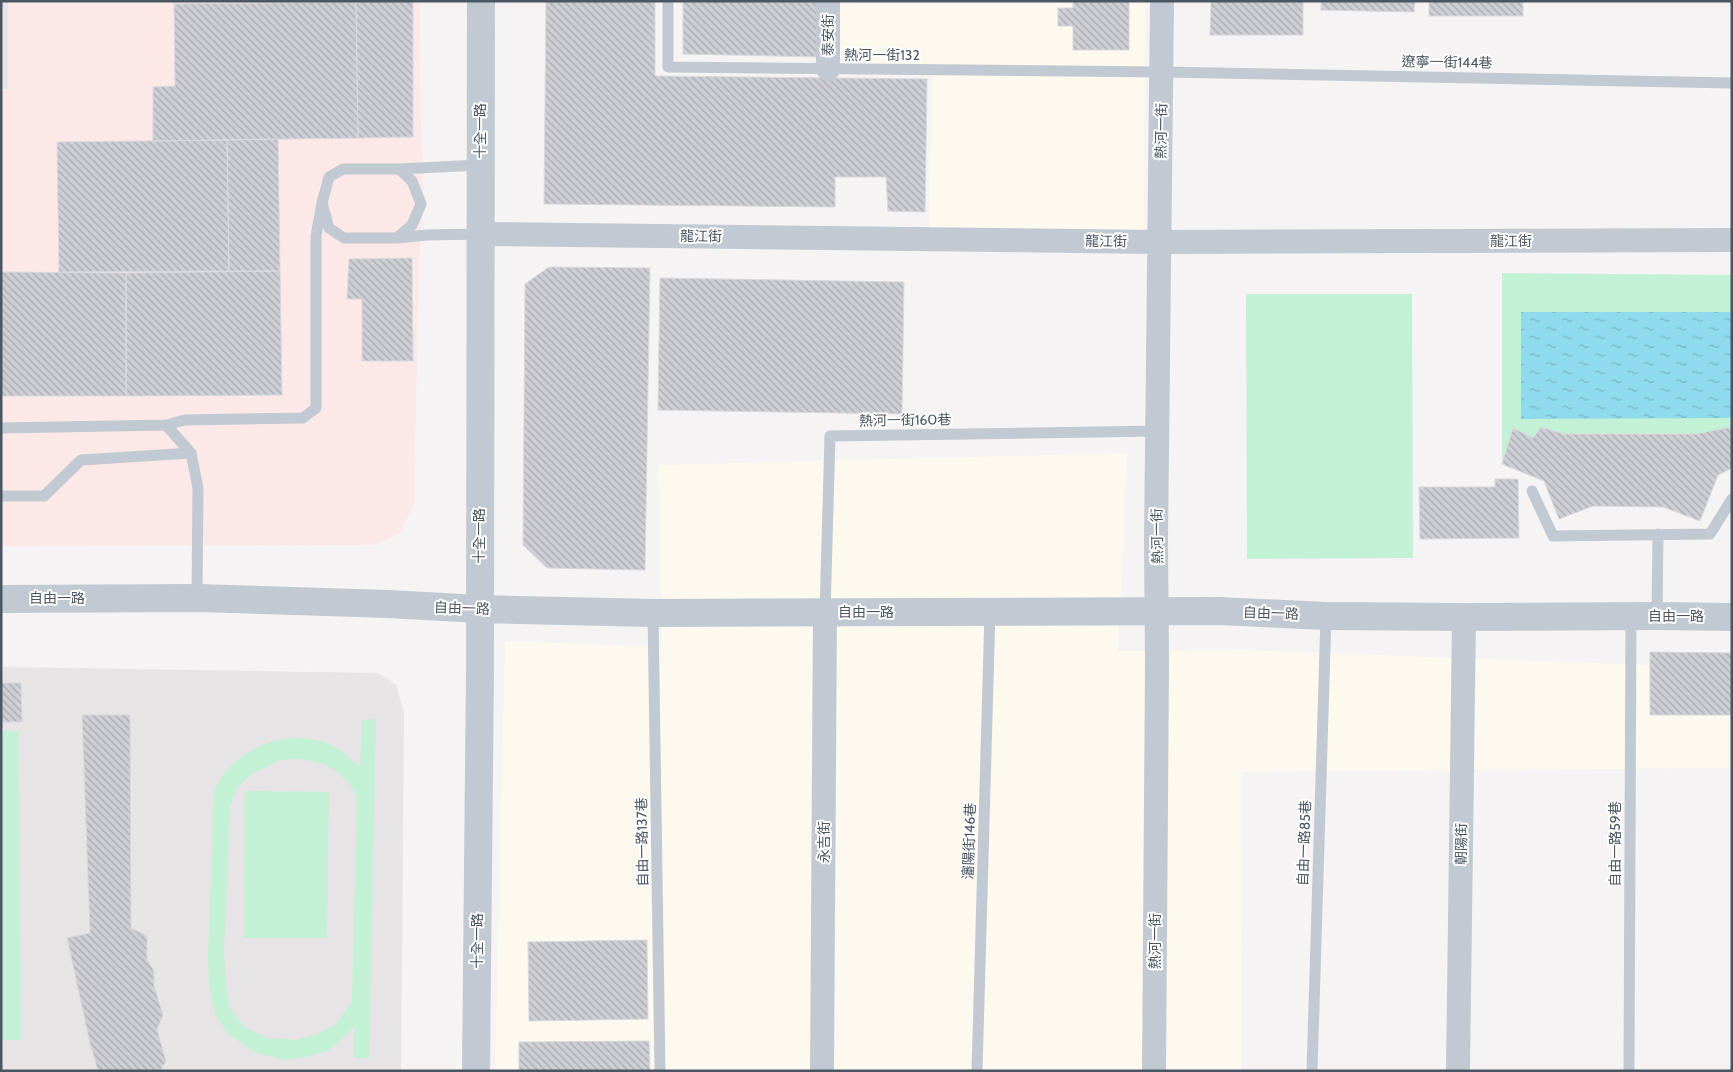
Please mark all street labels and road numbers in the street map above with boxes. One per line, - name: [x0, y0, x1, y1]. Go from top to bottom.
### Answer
- street label: 泰安街: [819, 14, 837, 56]
- street label: 熱河一街132: [844, 46, 920, 64]
- street label: 遼寧一街144巷: [1401, 52, 1493, 72]
- street label: 十全一路: [471, 103, 489, 159]
- street label: 熱河一街: [1152, 103, 1170, 159]
- street label: 龍江街: [680, 227, 722, 245]
- street label: 龍江街: [1085, 232, 1127, 250]
- street label: 龍江街: [1490, 232, 1532, 250]
- street label: 熱河一街160巷: [859, 410, 951, 430]
- street label: 十全一路: [470, 508, 488, 564]
- street label: 熱河一街: [1148, 508, 1166, 564]
- street label: 自由一路: [29, 589, 85, 607]
- street label: 自由一路: [434, 598, 490, 618]
- street label: 自由一路: [838, 603, 894, 621]
- street label: 自由一路: [1243, 603, 1299, 623]
- street label: 自由一路: [1648, 607, 1704, 625]
- street label: 自由一路137巷: [632, 797, 652, 887]
- street label: 自由一路85巷: [1294, 800, 1314, 886]
- street label: 自由一路59巷: [1606, 801, 1624, 887]
- street label: 瀋陽街146巷: [959, 802, 979, 880]
- street label: 永吉街: [815, 821, 833, 863]
- street label: 朝陽街: [1452, 823, 1470, 865]
- street label: 十全一路: [468, 913, 486, 969]
- street label: 熱河一街: [1146, 913, 1164, 969]

